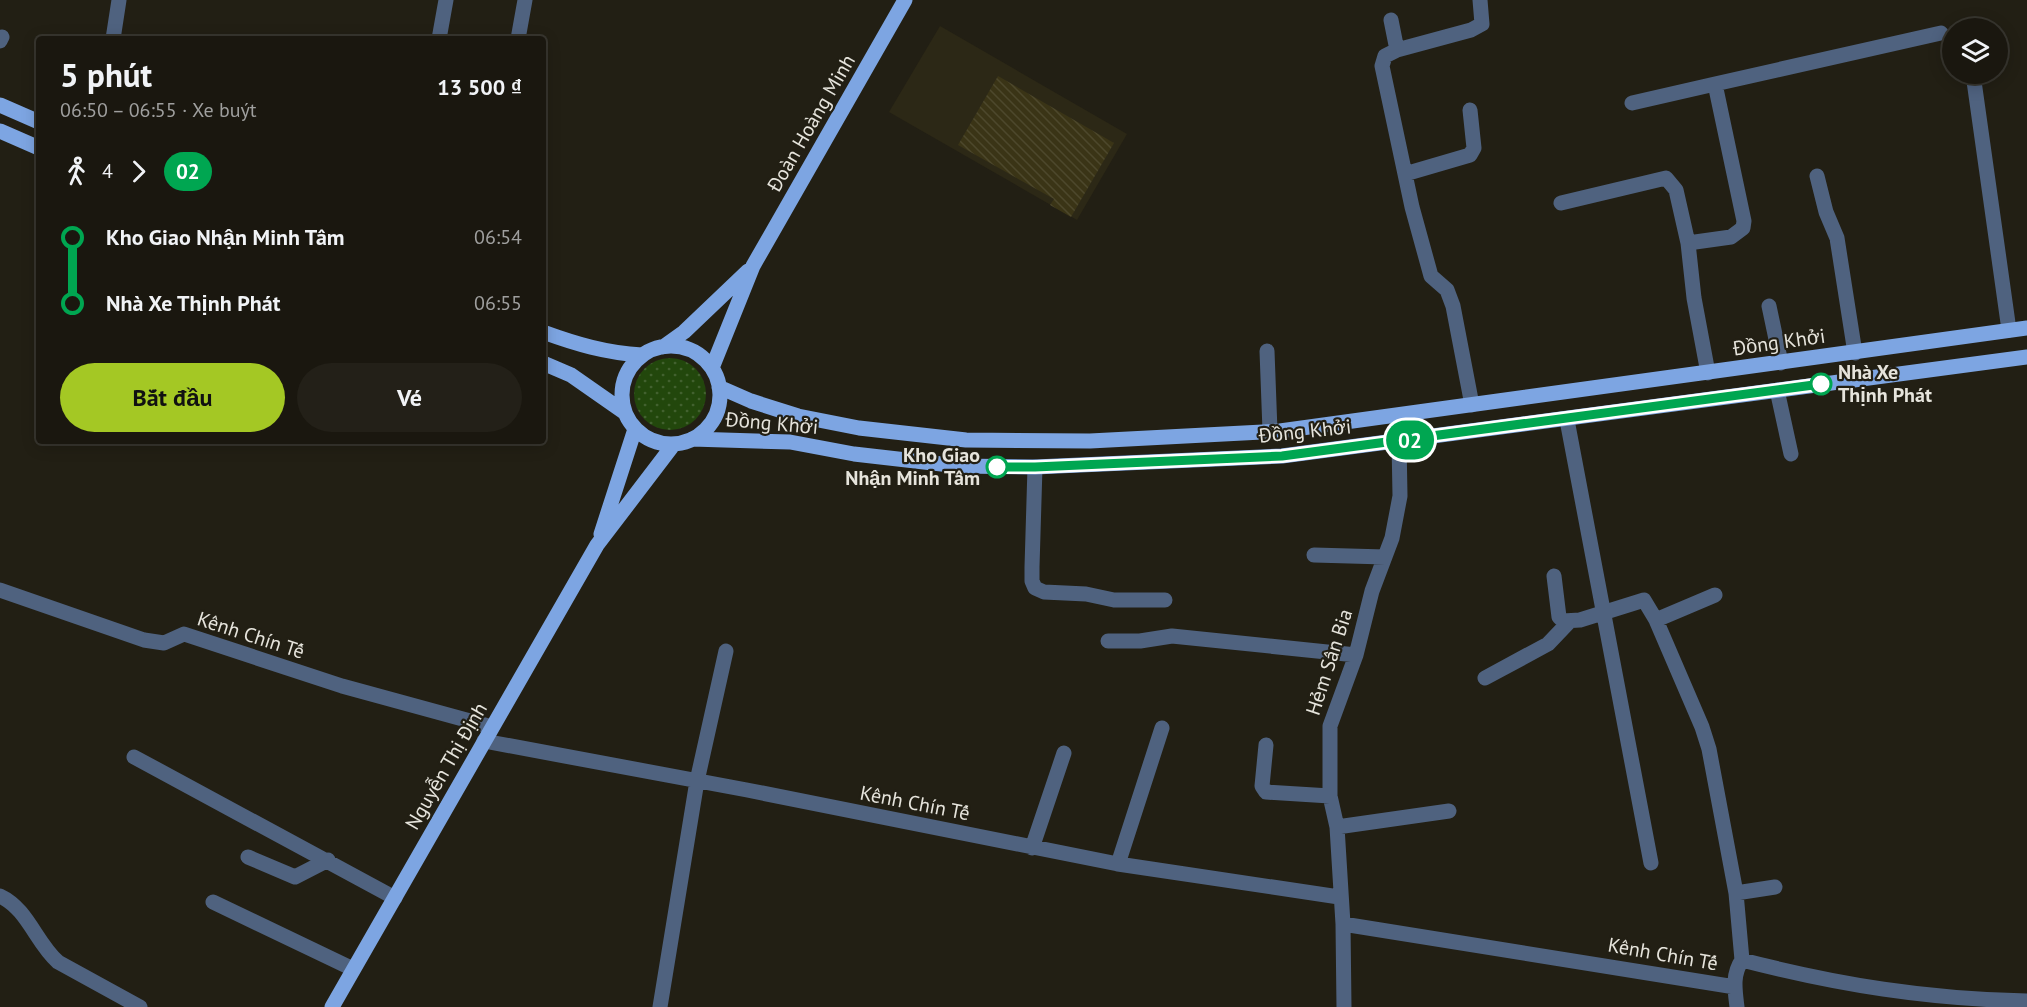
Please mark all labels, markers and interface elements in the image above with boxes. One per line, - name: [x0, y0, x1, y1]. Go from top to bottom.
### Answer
- map controls: [1942, 18, 2008, 84]
- button: layers: [1942, 18, 2008, 84]
- street label: Đoàn Hoàng Minh: [761, 50, 861, 197]
- text: 5 phút: [60, 53, 152, 96]
- text: 13 500 ₫: [437, 73, 522, 101]
- text: 06:50 – 06:55 · Xe buýt: [60, 97, 257, 123]
- icon: walk: [60, 155, 93, 188]
- icon: forward: [122, 155, 155, 188]
- text: 4: [102, 158, 113, 184]
- text: 02: [176, 158, 200, 185]
- text: Kho Giao Nhận Minh Tâm: [106, 223, 345, 251]
- text: 06:54: [474, 224, 522, 250]
- text: Nhà Xe Thịnh Phát: [106, 289, 280, 317]
- text: 06:55: [474, 290, 522, 316]
- street label: Đồng Khởi: [1730, 323, 1827, 361]
- place label: Nhà Xe Thịnh Phát: [1838, 359, 1932, 408]
- button: Bắt đầu: [60, 363, 285, 432]
- button: Vé: [297, 363, 522, 432]
- marker: Nhà Xe Thịnh Phát: [1810, 373, 1832, 395]
- street label: Đồng Khởi: [724, 406, 819, 440]
- street label: Đồng Khởi: [1256, 413, 1353, 449]
- line badge: 02: [1383, 420, 1437, 460]
- text: 02: [1398, 427, 1422, 454]
- place label: Kho Giao Nhận Minh Tâm: [845, 442, 980, 491]
- marker: Kho Giao Nhận Minh Tâm: [986, 456, 1008, 478]
- street label: Kênh Chín Tế: [194, 605, 308, 665]
- street label: Hẻm Sân Bia: [1300, 606, 1358, 718]
- street label: Nguyễn Thị Định: [399, 698, 493, 834]
- street label: Kênh Chín Tế: [858, 780, 972, 826]
- street label: Kênh Chín Tế: [1606, 932, 1720, 976]

